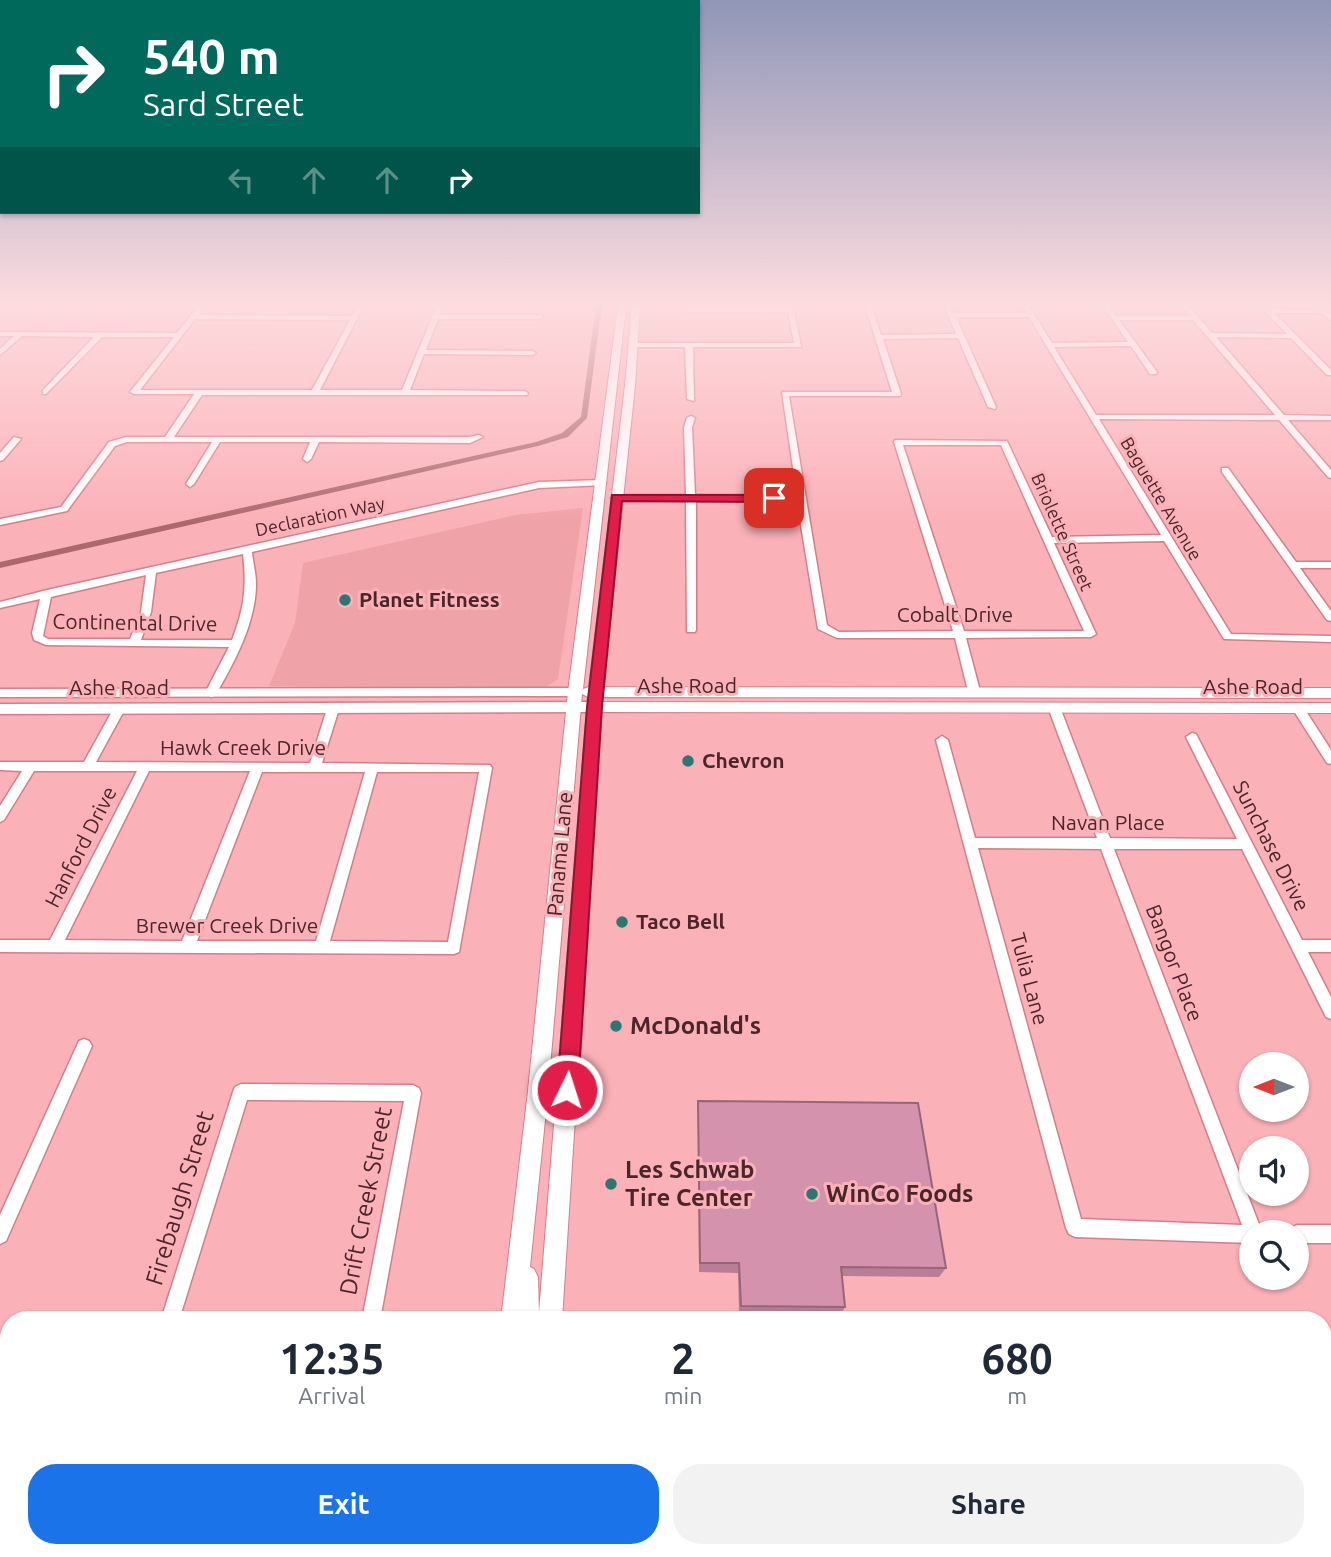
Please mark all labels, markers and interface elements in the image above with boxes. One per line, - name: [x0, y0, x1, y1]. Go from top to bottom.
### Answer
- icon: right: [28, 28, 119, 119]
- text: 540 m: [143, 28, 280, 83]
- text: Sard Street: [143, 86, 304, 122]
- icon: left: [222, 161, 260, 199]
- icon: ahead: [295, 161, 333, 199]
- icon: ahead: [368, 161, 406, 199]
- icon: right: [441, 161, 479, 199]
- street label: Baguette Avenue: [1117, 433, 1206, 564]
- pin: [744, 468, 804, 528]
- street label: Briolette Street: [1028, 470, 1098, 593]
- icon: arrive: [755, 479, 793, 517]
- street label: Declaration Way: [253, 492, 387, 539]
- place label: Planet Fitness: [359, 587, 500, 611]
- marker: Planet Fitness: [337, 592, 353, 608]
- street label: Cobalt Drive: [897, 602, 1013, 626]
- street label: Continental Drive: [52, 609, 218, 635]
- street label: Ashe Road: [637, 673, 737, 697]
- street label: Ashe Road: [1203, 674, 1303, 698]
- street label: Ashe Road: [69, 675, 169, 699]
- street label: Hawk Creek Drive: [160, 735, 326, 759]
- place label: Chevron: [702, 748, 784, 772]
- marker: Chevron: [680, 753, 696, 769]
- street label: Sunchase Drive: [1229, 777, 1315, 915]
- street label: Hanford Drive: [39, 782, 121, 911]
- street label: Panama Lane: [542, 791, 576, 917]
- street label: Navan Place: [1051, 810, 1165, 834]
- street label: Bangor Place: [1142, 901, 1208, 1025]
- place label: Taco Bell: [636, 909, 725, 933]
- street label: Brewer Creek Drive: [136, 913, 318, 937]
- marker: Taco Bell: [614, 914, 630, 930]
- street label: Tulia Lane: [1006, 930, 1054, 1027]
- place label: McDonald's: [630, 1012, 761, 1039]
- marker: McDonald's: [608, 1018, 624, 1034]
- north arrow: [1239, 1052, 1309, 1122]
- map controls: [1239, 1052, 1309, 1290]
- position arrow: [530, 1053, 604, 1127]
- street label: Drift Creek Street: [334, 1104, 397, 1297]
- street label: Firebaugh Street: [140, 1107, 219, 1288]
- button: sound: [1239, 1136, 1309, 1206]
- place label: Les Schwab Tire Center: [625, 1156, 754, 1211]
- marker: Les Schwab Tire Center: [603, 1176, 619, 1192]
- place label: WinCo Foods: [826, 1180, 973, 1207]
- marker: WinCo Foods: [804, 1186, 820, 1202]
- button: search: [1239, 1220, 1309, 1290]
- text: 12:35: [279, 1335, 384, 1382]
- text: 2: [671, 1335, 695, 1382]
- text: 680: [982, 1335, 1053, 1382]
- text: Arrival: [298, 1383, 365, 1408]
- text: min: [664, 1383, 702, 1408]
- text: m: [1007, 1383, 1027, 1408]
- button: Exit: [28, 1464, 659, 1544]
- button: Share: [673, 1464, 1304, 1544]

